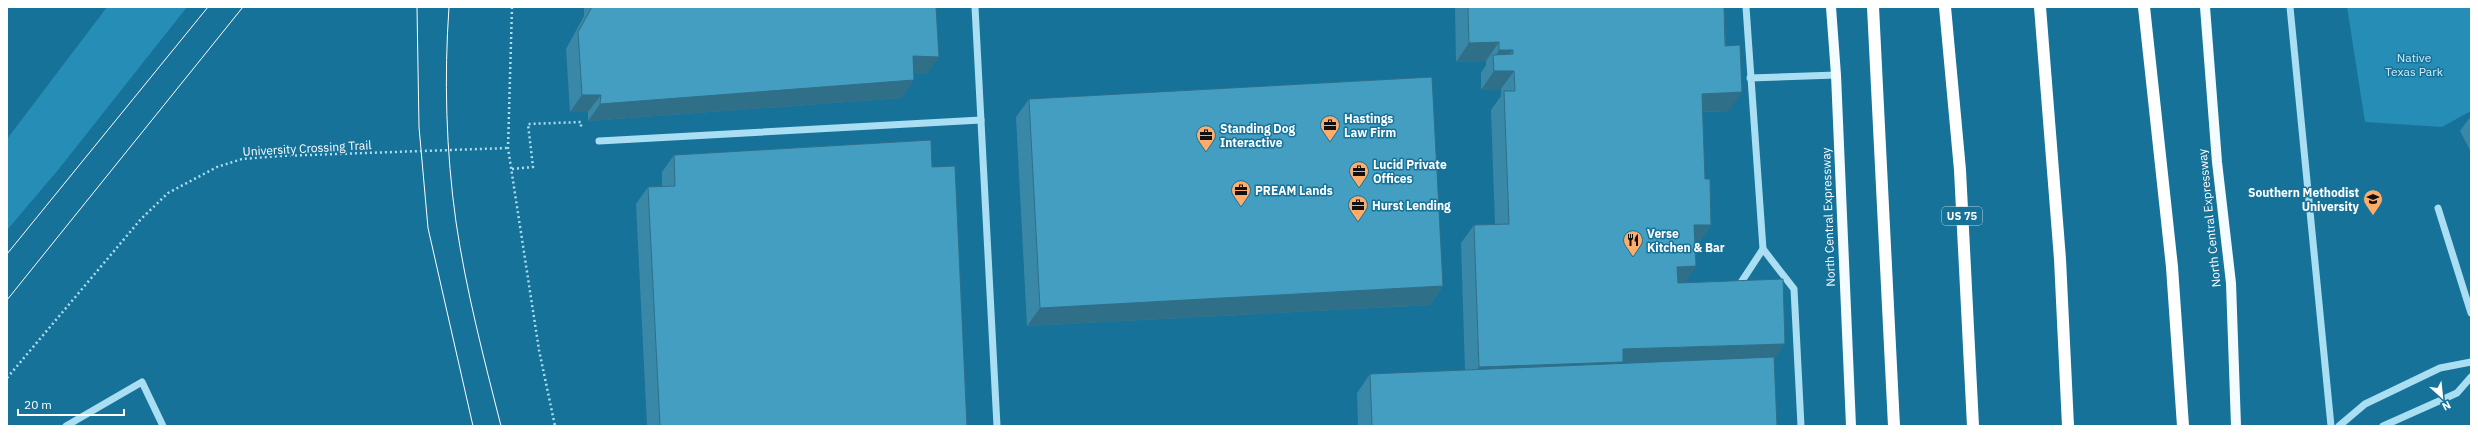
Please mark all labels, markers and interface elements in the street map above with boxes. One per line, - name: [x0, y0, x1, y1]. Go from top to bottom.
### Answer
- park label: Native Texas Park: [2385, 50, 2444, 79]
- place label: Hastings Law Firm: [1344, 111, 1396, 140]
- office icon: Hastings Law Firm: [1319, 114, 1341, 142]
- place label: Standing Dog Interactive: [1220, 121, 1295, 150]
- office icon: Standing Dog Interactive: [1195, 124, 1217, 152]
- street label: University Crossing Trail: [242, 137, 372, 159]
- street label: North Central Expressway: [1818, 147, 1838, 287]
- street label: North Central Expressway: [2194, 148, 2224, 288]
- place label: Lucid Private Offices: [1373, 157, 1447, 186]
- office icon: Lucid Private Offices: [1348, 160, 1370, 188]
- office icon: PREAM Lands: [1230, 179, 1252, 207]
- place label: PREAM Lands: [1255, 183, 1333, 198]
- place label: Southern Methodist University: [2248, 185, 2360, 214]
- school or university icon: Southern Methodist University: [2362, 188, 2384, 216]
- office icon: Hurst Lending: [1347, 194, 1369, 222]
- place label: Hurst Lending: [1372, 198, 1451, 213]
- road number: US 75: [1942, 207, 1982, 225]
- place label: Verse Kitchen & Bar: [1647, 226, 1725, 255]
- restaurant icon: Verse Kitchen & Bar: [1622, 229, 1644, 257]
- north arrow: [2422, 377, 2462, 417]
- scale bar: [18, 391, 124, 417]
- text: 20 m: [24, 397, 52, 412]
- text: N: [2440, 398, 2453, 414]

